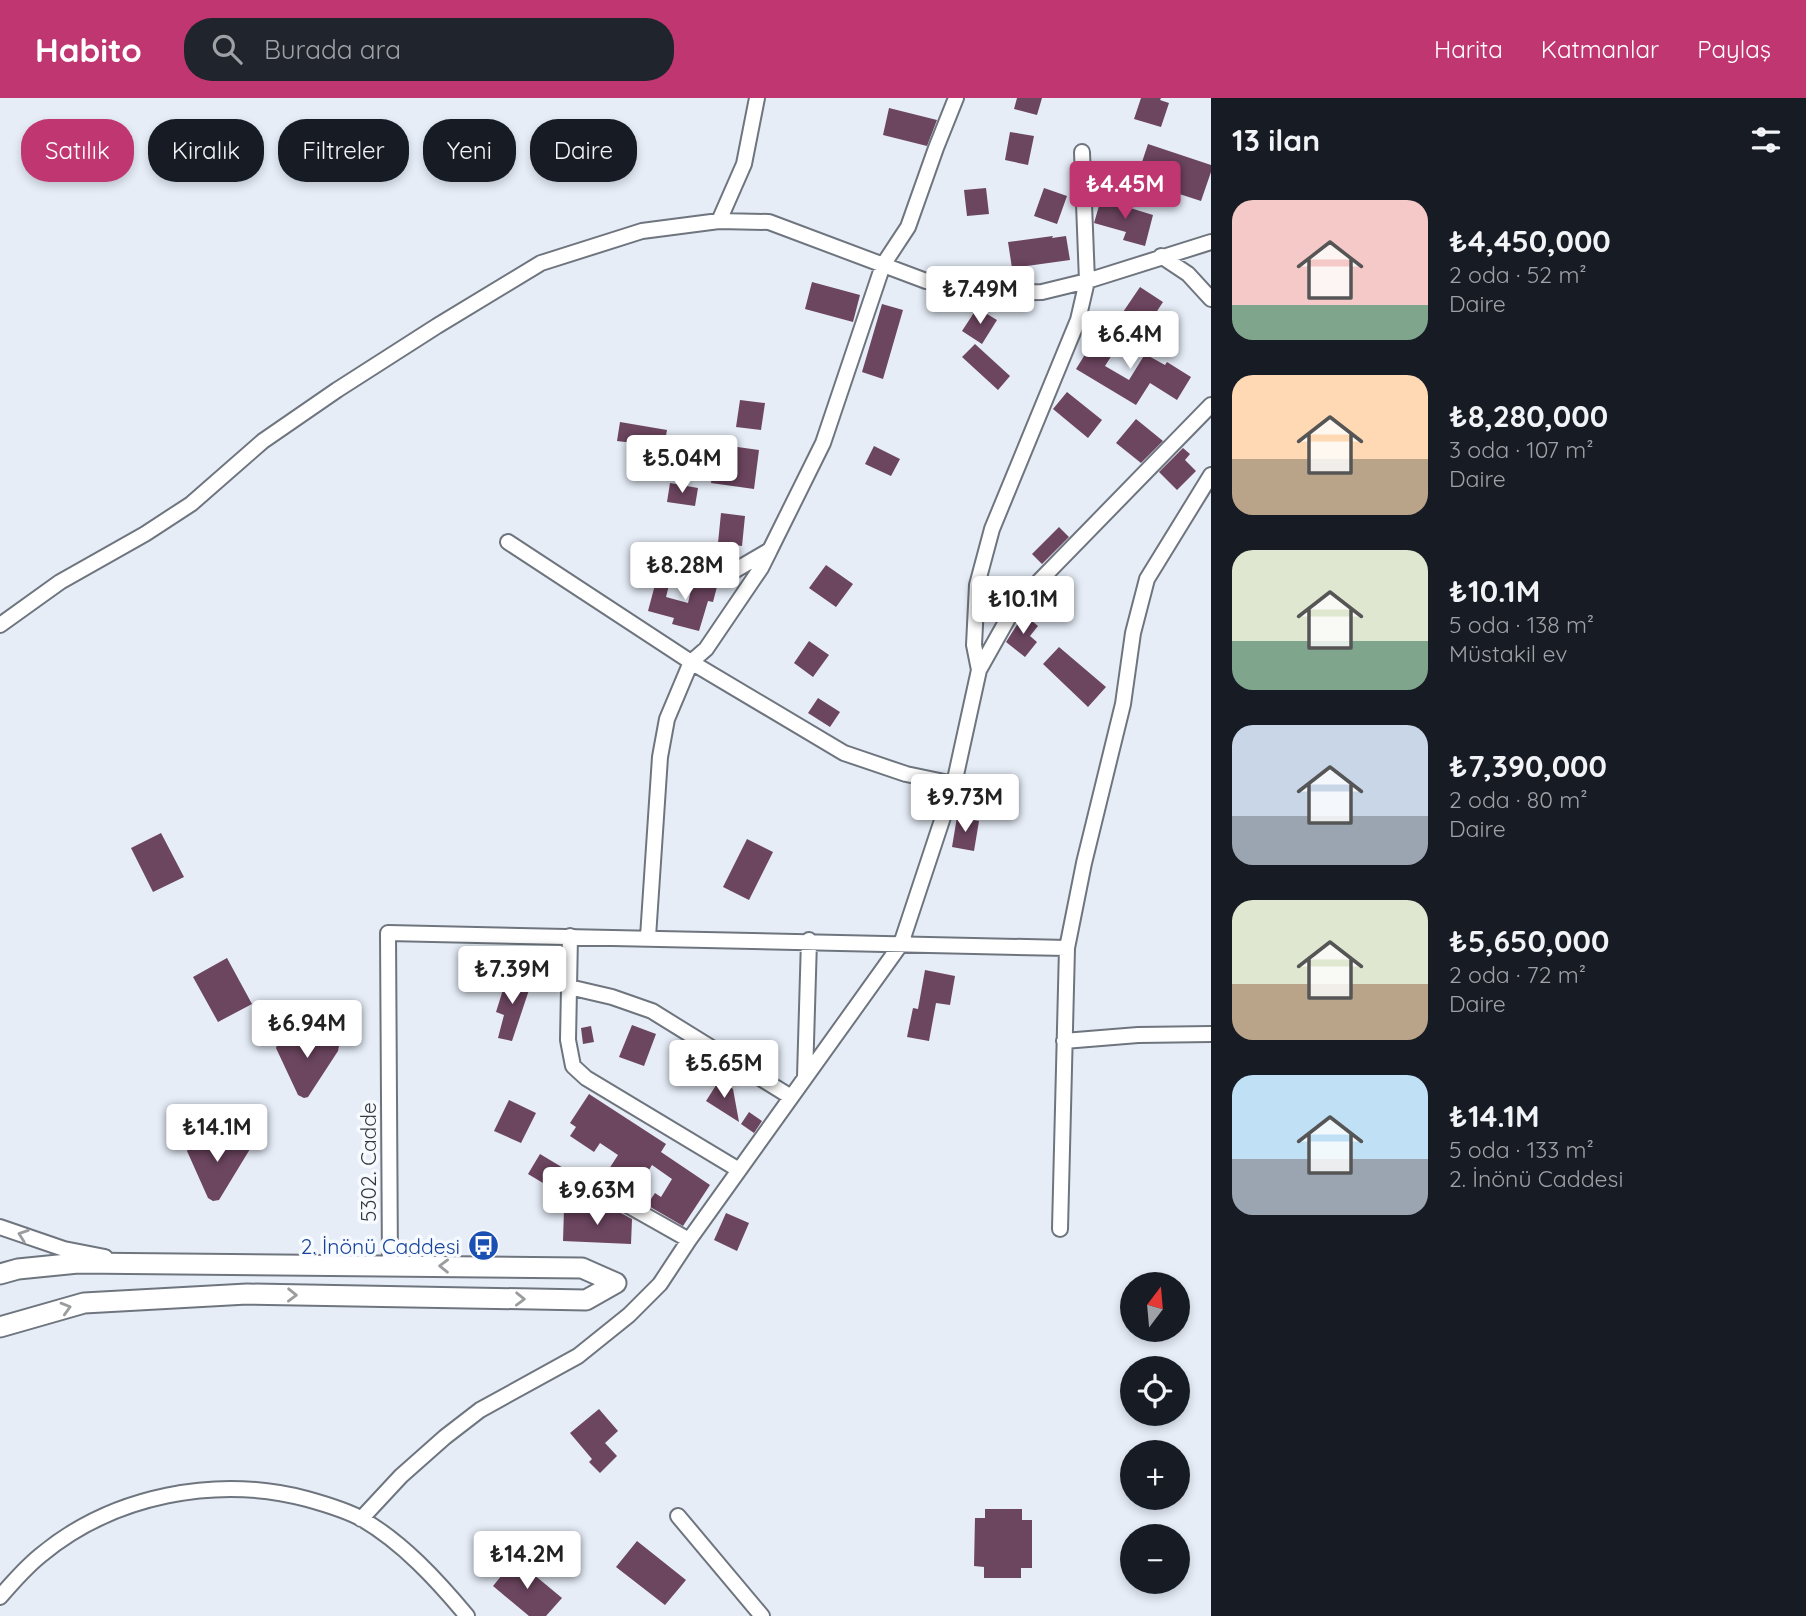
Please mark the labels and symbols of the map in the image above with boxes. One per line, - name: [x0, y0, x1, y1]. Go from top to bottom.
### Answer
- pin: ₺4.45M: [1068, 162, 1182, 221]
- pin: ₺7.49M: [923, 266, 1037, 326]
- pin: ₺6.4M: [1081, 312, 1179, 371]
- pin: ₺5.04M: [625, 436, 739, 495]
- pin: ₺8.28M: [628, 542, 742, 602]
- pin: ₺10.1M: [966, 576, 1080, 636]
- pin: ₺9.73M: [908, 774, 1022, 834]
- pin: ₺7.39M: [455, 946, 569, 1006]
- pin: ₺6.94M: [250, 1000, 364, 1060]
- pin: ₺5.65M: [667, 1040, 781, 1100]
- street label: 5302. Cadde: [355, 1102, 381, 1222]
- pin: ₺14.1M: [160, 1104, 274, 1164]
- pin: ₺9.63M: [540, 1168, 654, 1227]
- one-way arrow: [18, 1229, 30, 1243]
- bus stop icon: 2. İnönü Caddesi: [466, 1229, 500, 1263]
- place label: 2. İnönü Caddesi: [301, 1233, 460, 1259]
- one-way arrow: [438, 1259, 449, 1274]
- north arrow: [1120, 1272, 1190, 1342]
- one-way arrow: [287, 1287, 298, 1303]
- one-way arrow: [515, 1291, 525, 1307]
- one-way arrow: [59, 1302, 71, 1317]
- pin: ₺14.2M: [470, 1532, 584, 1591]

